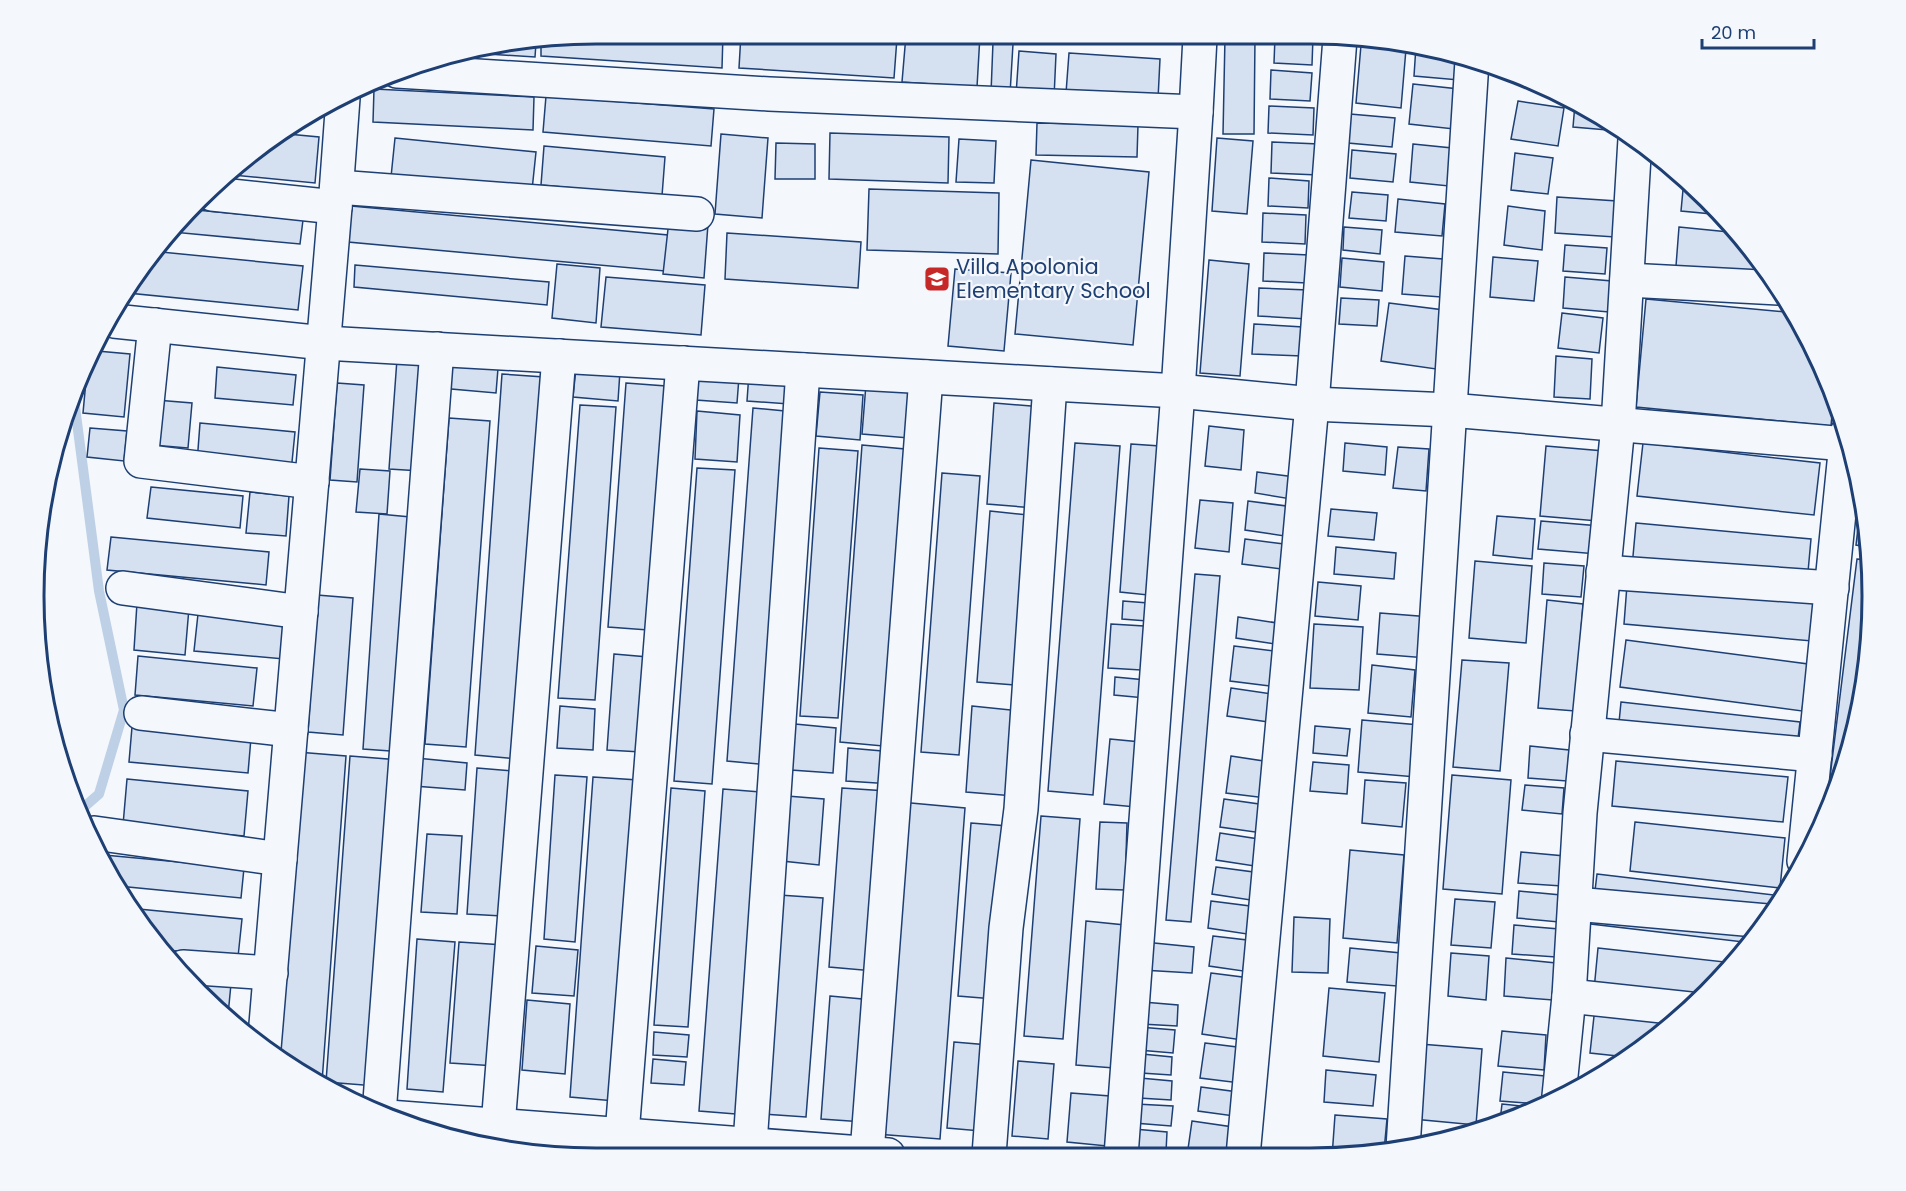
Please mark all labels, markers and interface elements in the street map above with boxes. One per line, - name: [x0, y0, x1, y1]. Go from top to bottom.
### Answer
- scale bar: [1702, 12, 1814, 50]
- text: 20 m: [1711, 20, 1756, 45]
- place label: Villa Apolonia Elementary School: [956, 252, 1151, 305]
- school or university icon: Villa Apolonia Elementary School: [922, 264, 952, 294]

